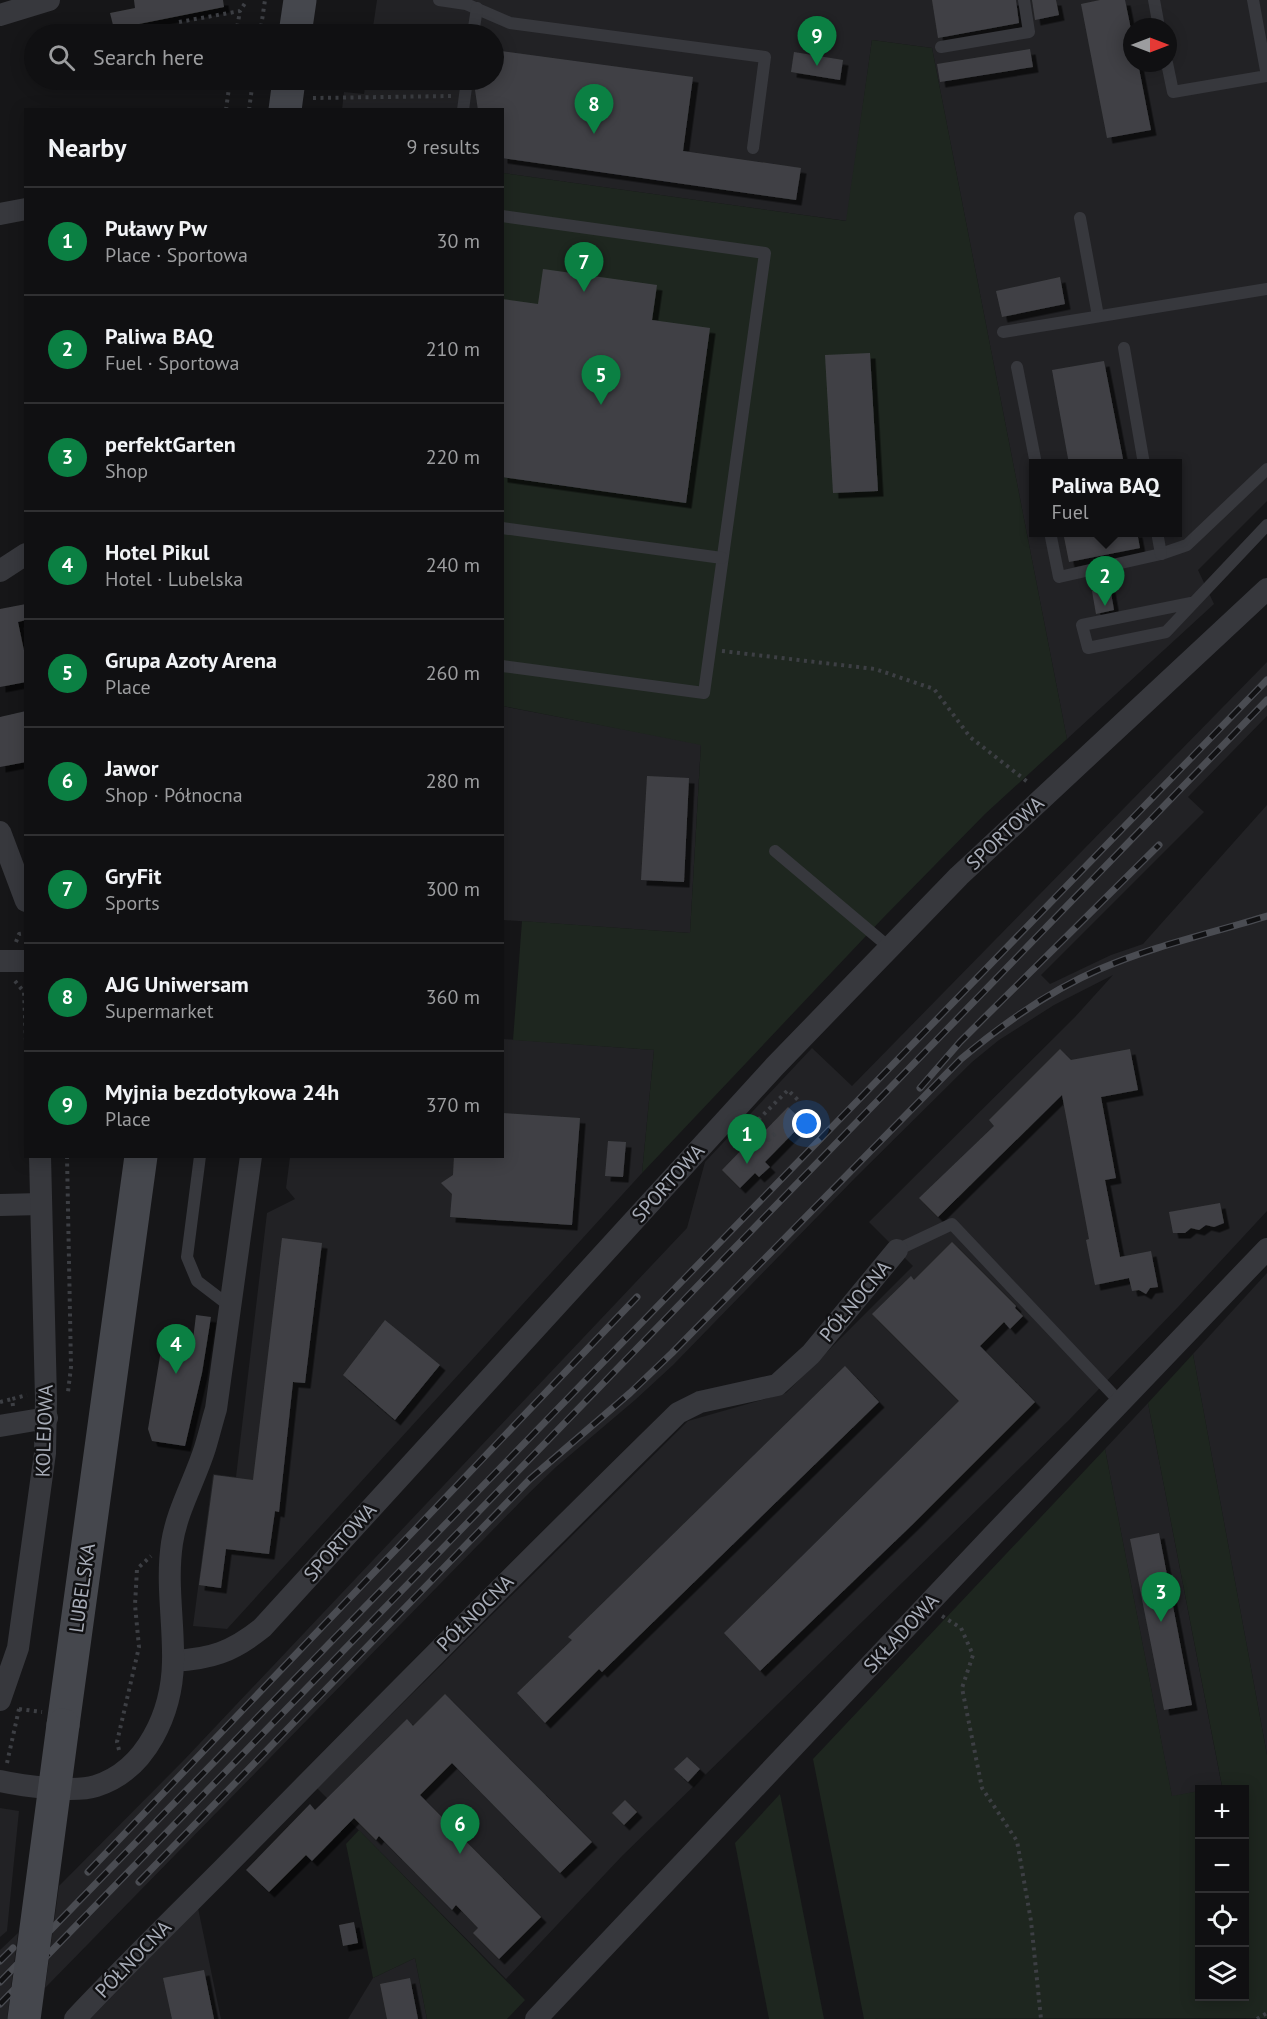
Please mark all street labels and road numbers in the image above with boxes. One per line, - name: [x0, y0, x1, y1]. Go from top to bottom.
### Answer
- street label: SPORTOWA: [961, 790, 1050, 876]
- street label: SPORTOWA: [626, 1138, 710, 1228]
- street label: PÓŁNOCNA: [813, 1255, 897, 1347]
- street label: KOLEJOWA: [29, 1384, 59, 1478]
- street label: SPORTOWA: [298, 1497, 382, 1587]
- street label: LUBELSKA: [63, 1541, 101, 1634]
- street label: PÓŁNOCNA: [431, 1569, 519, 1657]
- street label: SKŁADOWA: [858, 1588, 944, 1678]
- street label: PÓŁNOCNA: [89, 1914, 177, 2003]

